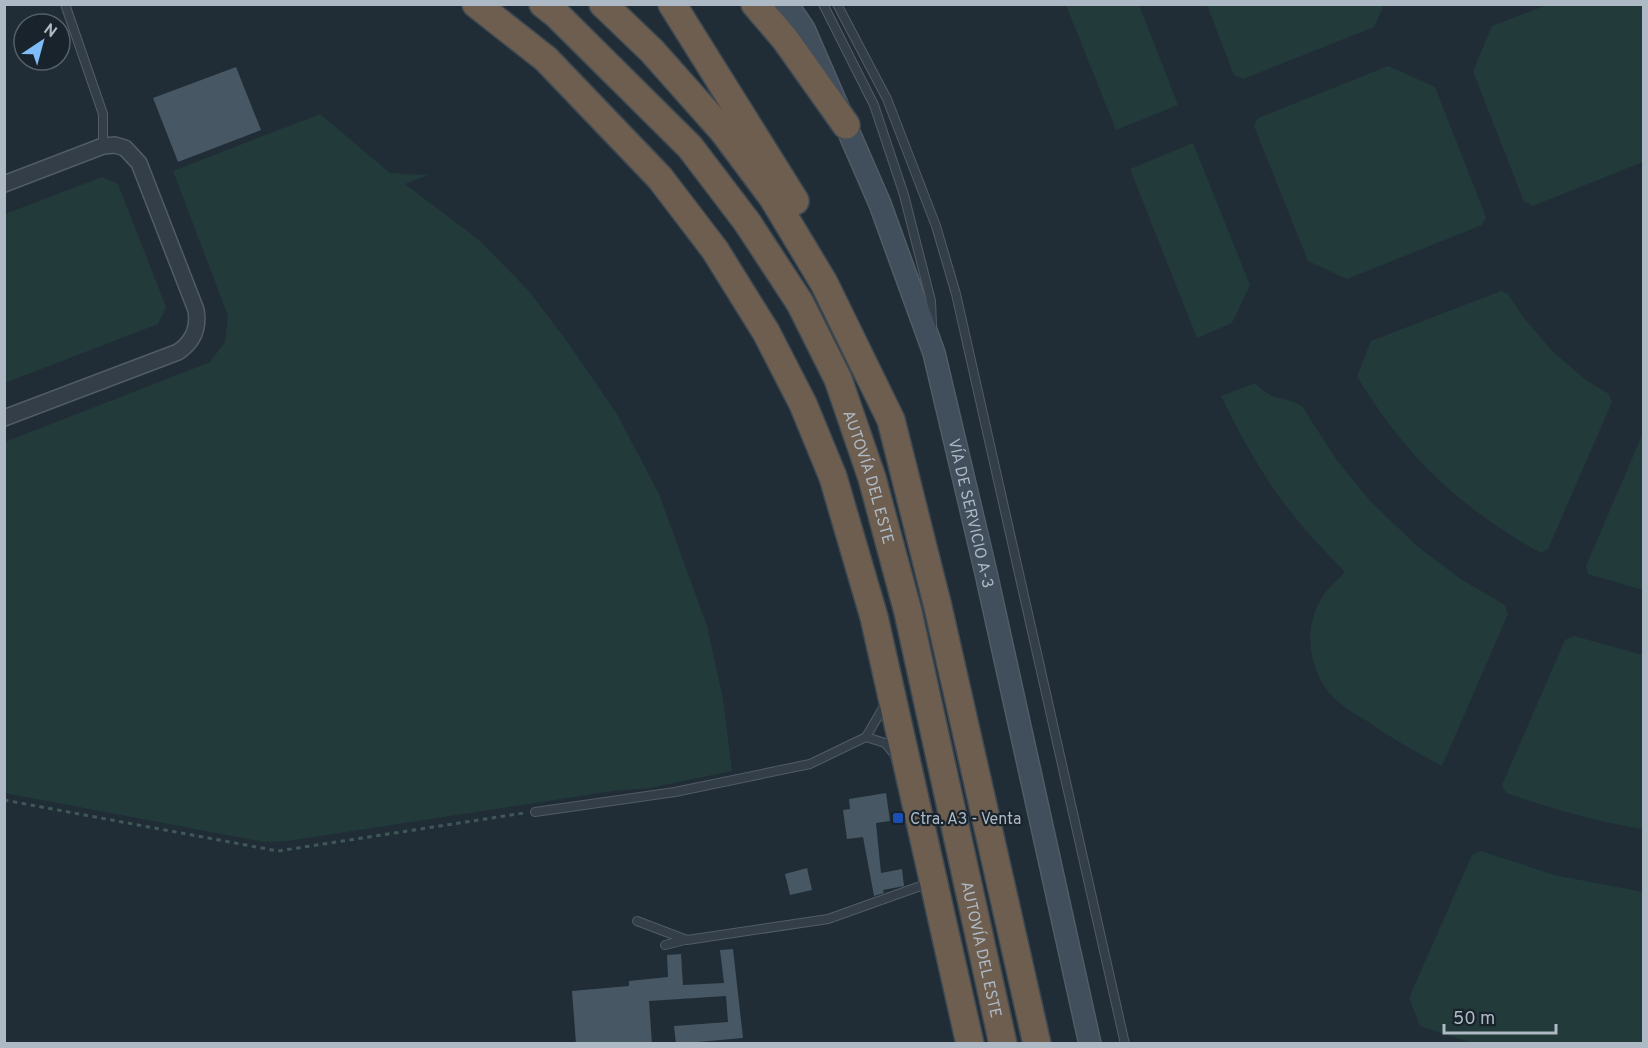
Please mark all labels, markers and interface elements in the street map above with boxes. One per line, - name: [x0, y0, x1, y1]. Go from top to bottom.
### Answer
- north arrow: [12, 12, 72, 72]
- text: N: [39, 20, 60, 43]
- street label: AUTOVÍA DEL ESTE: [837, 408, 897, 547]
- street label: VÍA DE SERVICIO A-3: [943, 437, 997, 590]
- place label: Ctra. A3 - Venta: [910, 810, 1021, 830]
- marker: Ctra. A3 - Venta: [891, 811, 905, 825]
- street label: AUTOVÍA DEL ESTE: [955, 880, 1005, 1020]
- scale bar: [1444, 997, 1556, 1035]
- text: 50 m: [1453, 1008, 1495, 1031]

